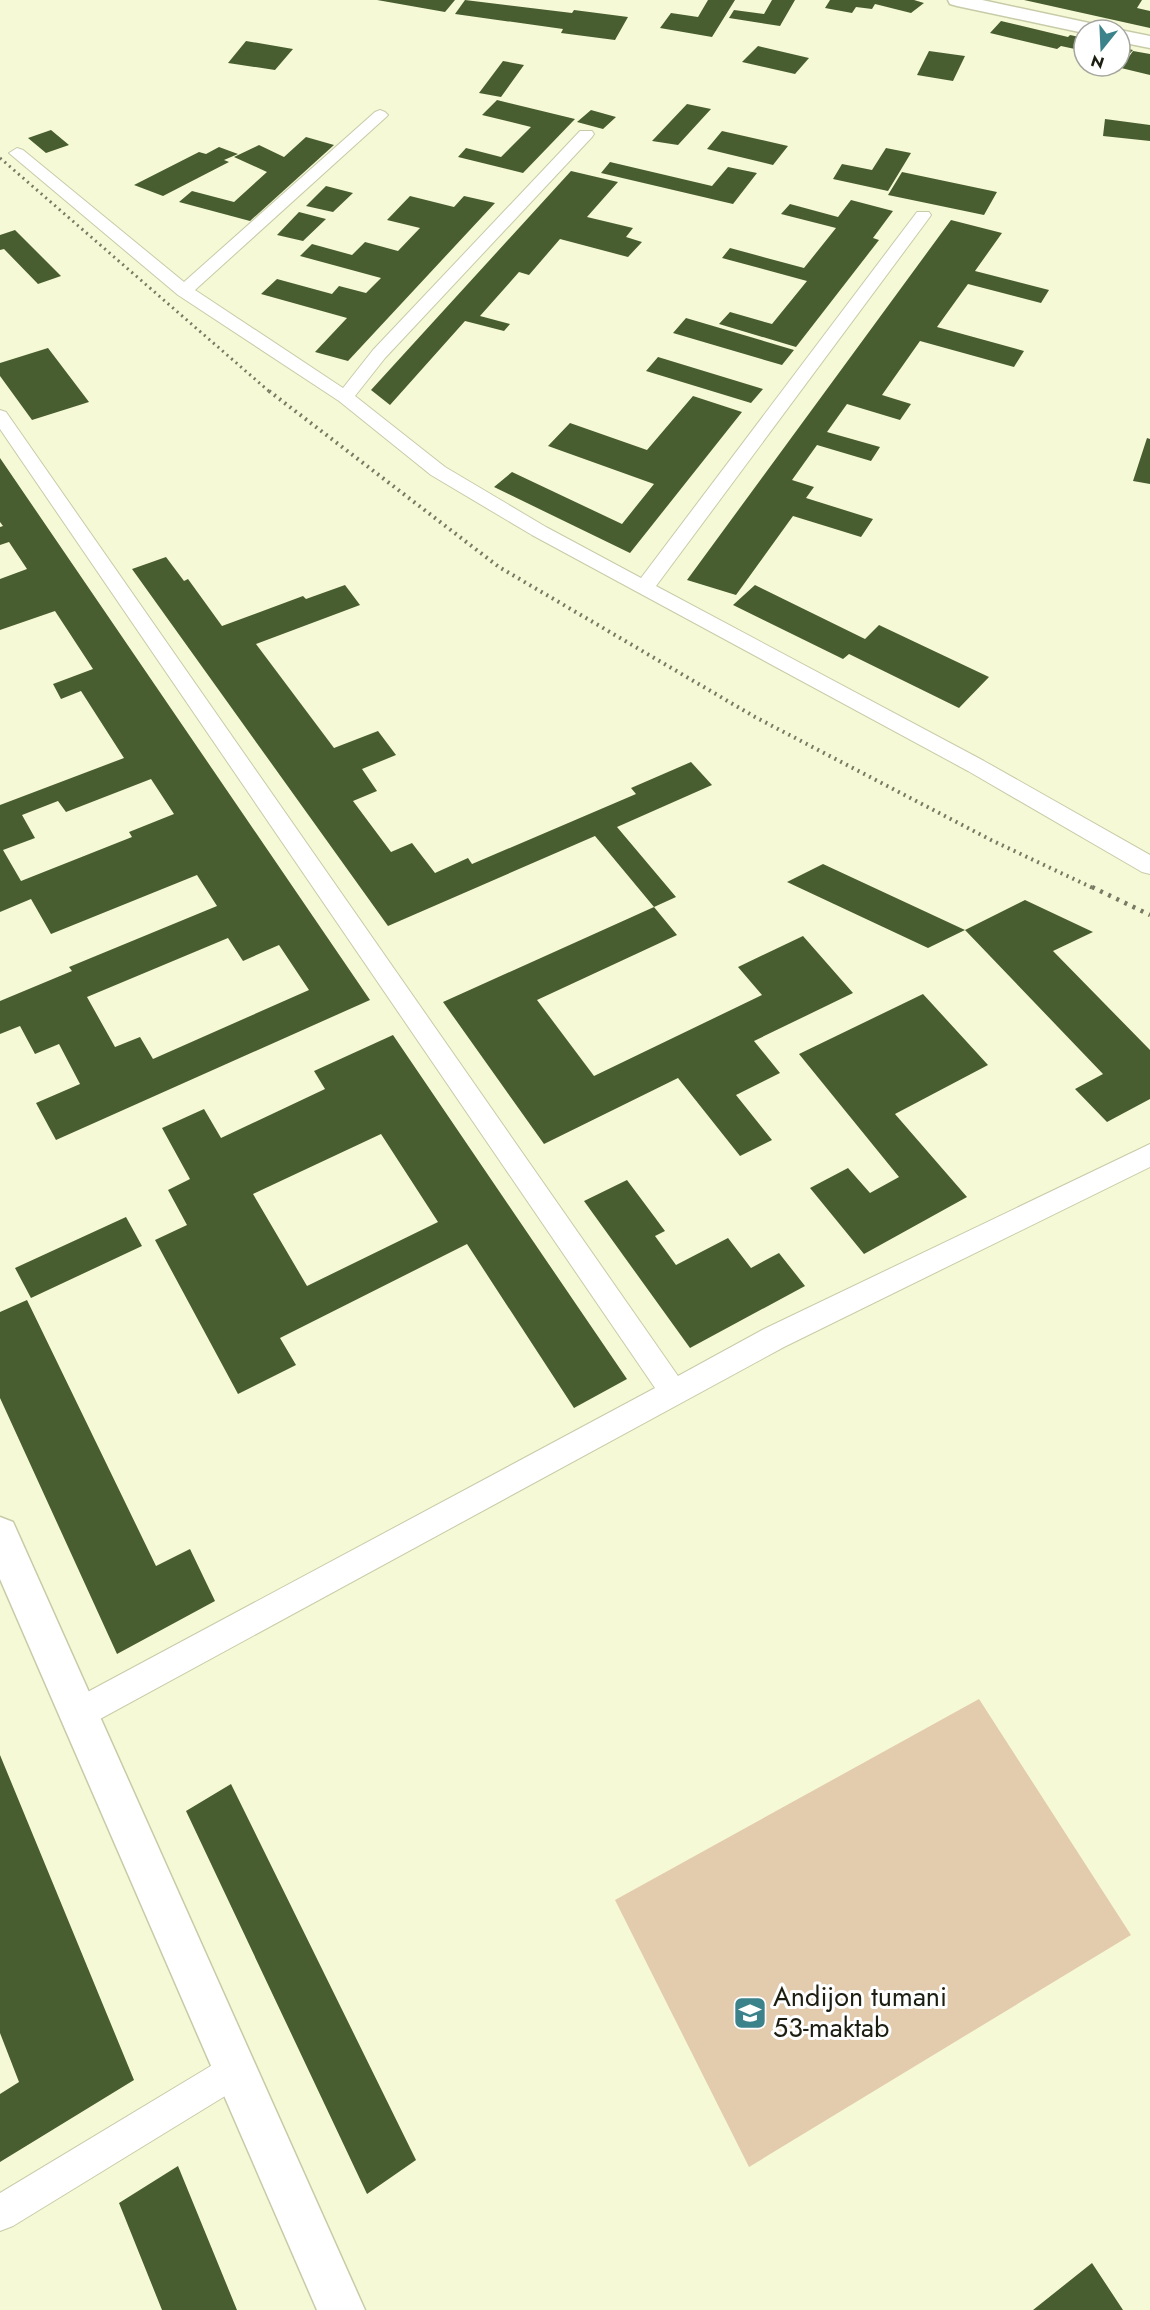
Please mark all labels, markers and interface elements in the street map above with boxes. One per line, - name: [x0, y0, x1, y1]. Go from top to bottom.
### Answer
- north arrow: [1072, 18, 1132, 78]
- text: N: [1088, 49, 1107, 75]
- place label: Andijon tumani 53-maktab: [773, 1977, 947, 2047]
- school or university icon: Andijon tumani 53-maktab: [732, 1995, 768, 2031]

